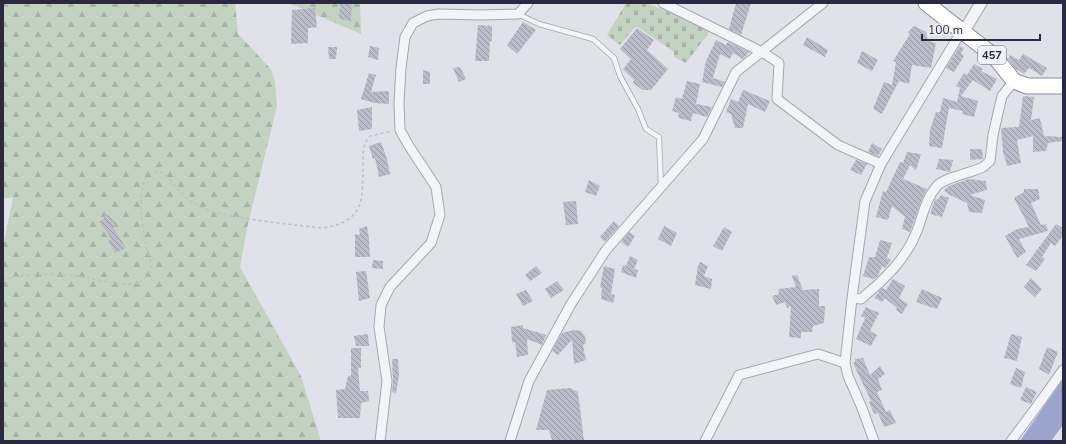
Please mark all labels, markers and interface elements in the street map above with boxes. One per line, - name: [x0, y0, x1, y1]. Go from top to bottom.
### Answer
- scale bar: [922, 16, 1040, 42]
- text: 100 m: [928, 22, 963, 38]
- road number: 457: [978, 46, 1006, 64]

